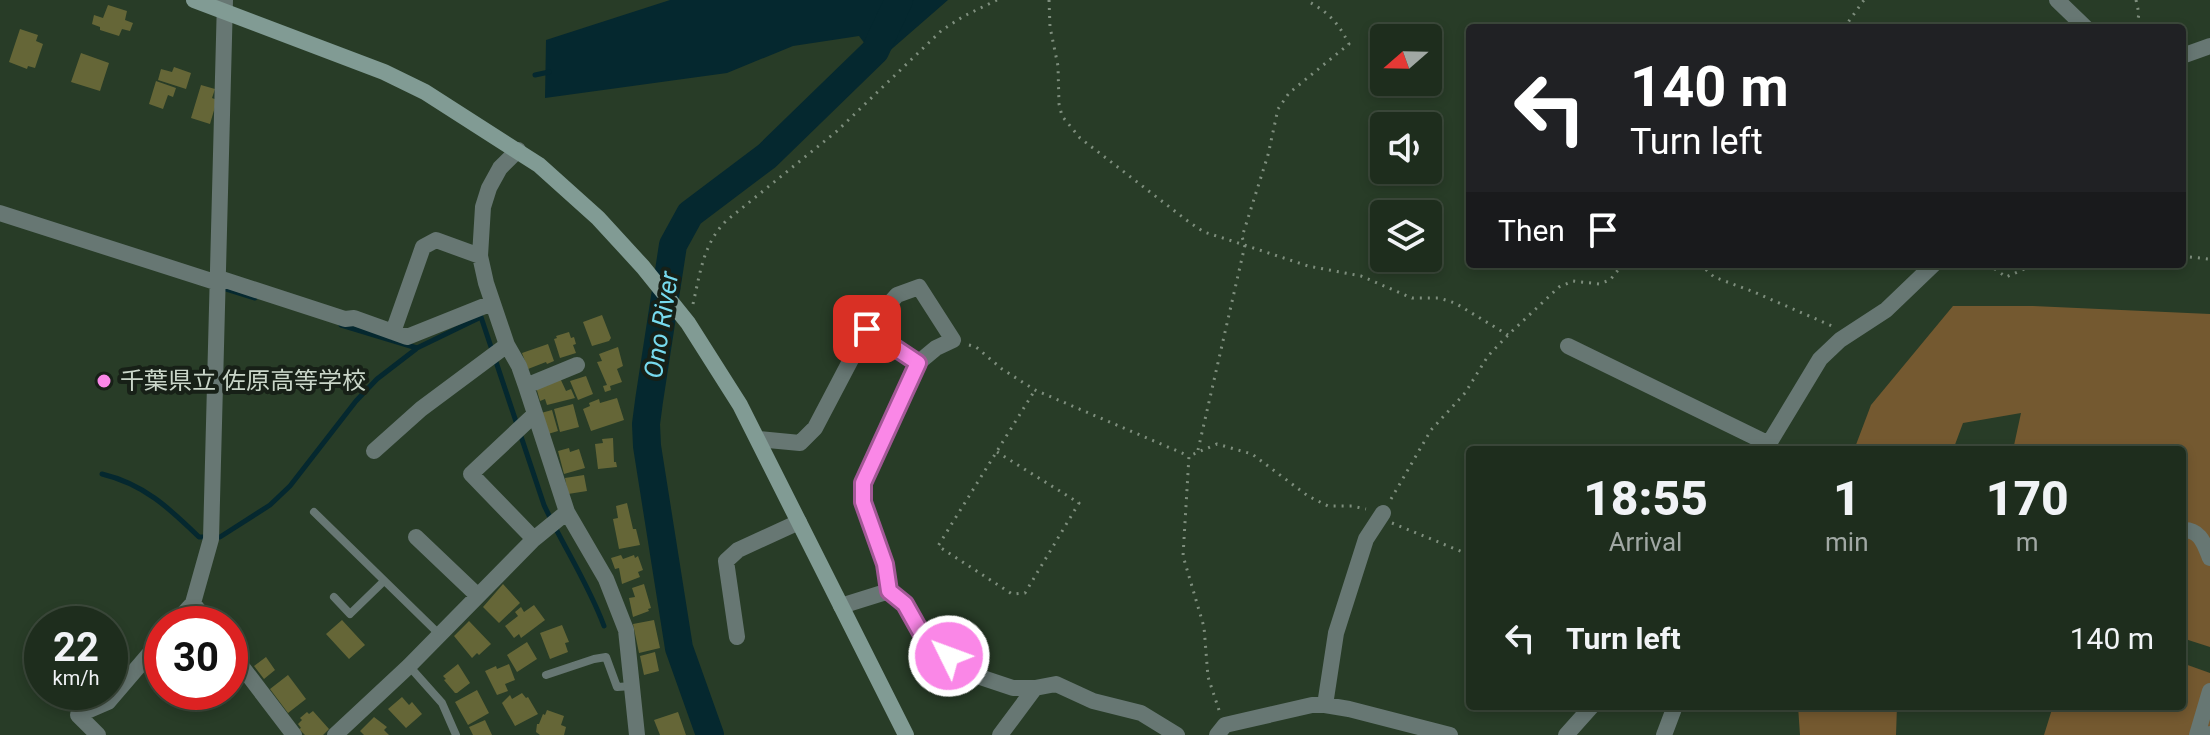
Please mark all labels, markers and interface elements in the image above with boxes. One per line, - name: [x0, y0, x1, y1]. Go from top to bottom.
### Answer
- north arrow: [1370, 24, 1442, 96]
- map controls: [1370, 24, 1442, 272]
- text: 140 m: [1630, 54, 1789, 120]
- icon: left: [1498, 56, 1602, 160]
- button: sound: [1370, 112, 1442, 184]
- text: Turn left: [1630, 121, 1763, 163]
- button: layers: [1370, 200, 1442, 272]
- icon: arrive: [1581, 208, 1625, 252]
- text: Then: [1498, 213, 1565, 248]
- water label: Ono River: [638, 268, 684, 381]
- pin: [833, 295, 901, 363]
- icon: arrive: [845, 307, 889, 351]
- place label: 千葉県立 佐原高等学校: [120, 367, 366, 395]
- marker: 千葉県立 佐原高等学校: [95, 372, 113, 390]
- text: 18:55: [1583, 470, 1708, 527]
- text: 1: [1833, 470, 1861, 527]
- text: 170: [1986, 470, 2069, 527]
- text: Arrival: [1609, 527, 1682, 557]
- text: min: [1825, 527, 1869, 557]
- text: m: [2016, 527, 2039, 557]
- speed limit sign: 30: [144, 606, 248, 710]
- position arrow: [907, 614, 991, 698]
- icon: left: [1498, 616, 1542, 660]
- text: Turn left: [1566, 621, 1681, 656]
- text: 140 m: [2070, 621, 2154, 656]
- text: 22: [53, 624, 99, 671]
- text: km/h: [53, 666, 99, 690]

